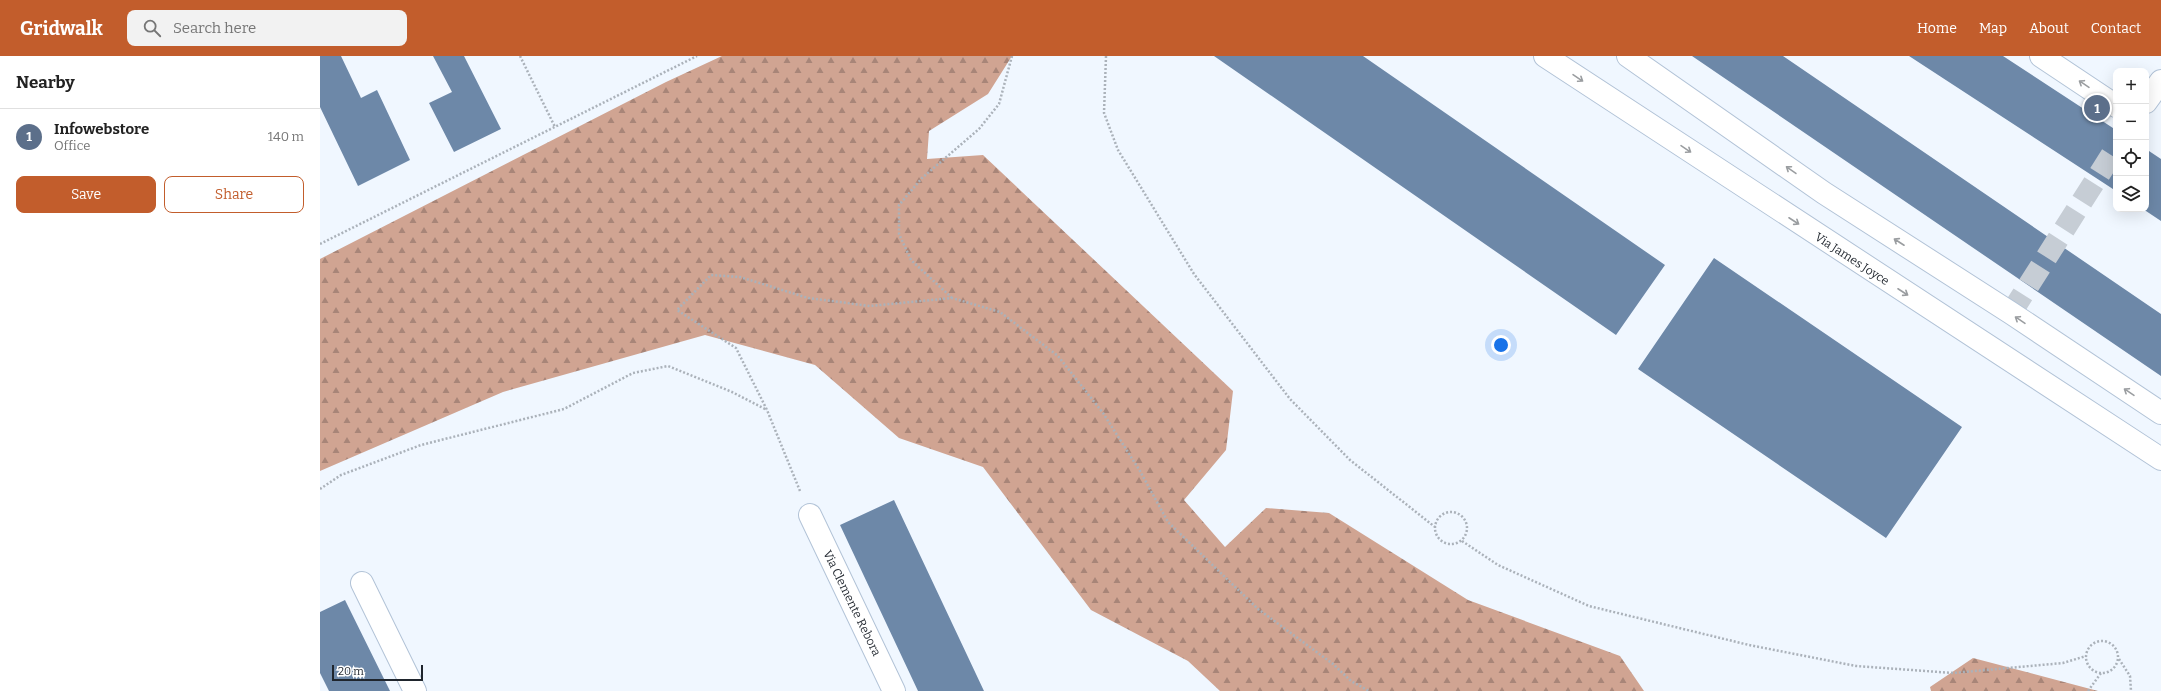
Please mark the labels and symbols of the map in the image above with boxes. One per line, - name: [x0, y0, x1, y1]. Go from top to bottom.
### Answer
- one-way arrow: [1572, 73, 1583, 82]
- one-way arrow: [2078, 80, 2089, 89]
- pin: 1: [2084, 93, 2110, 123]
- one-way arrow: [1680, 146, 1692, 154]
- one-way arrow: [1786, 166, 1797, 174]
- one-way arrow: [1789, 217, 1800, 225]
- street label: Via James Joyce: [1812, 230, 1892, 288]
- one-way arrow: [1893, 237, 1905, 245]
- one-way arrow: [1898, 288, 1909, 296]
- one-way arrow: [2015, 315, 2026, 324]
- your location: [1491, 335, 1511, 355]
- one-way arrow: [2123, 388, 2134, 396]
- street label: Via Clemente Rebora: [820, 548, 884, 659]
- scale bar: [332, 663, 423, 682]

